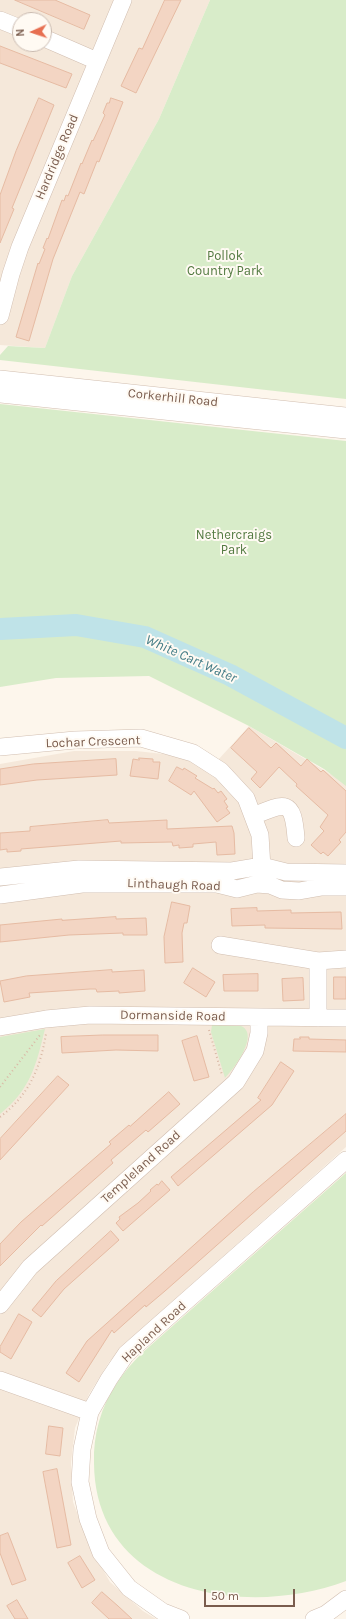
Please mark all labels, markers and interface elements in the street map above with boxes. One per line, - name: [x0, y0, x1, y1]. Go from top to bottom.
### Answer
- north arrow: [12, 12, 52, 52]
- text: N: [14, 28, 27, 37]
- street label: Hardridge Road: [32, 112, 82, 202]
- park label: Pollok Country Park: [187, 248, 263, 279]
- street label: Corkerhill Road: [127, 386, 219, 410]
- park label: Nethercraigs Park: [196, 527, 272, 558]
- water label: White Cart Water: [143, 631, 239, 687]
- street label: Lochar Crescent: [45, 733, 141, 751]
- street label: Linthaugh Road: [127, 876, 221, 894]
- street label: Dormanside Road: [120, 1007, 226, 1025]
- street label: Templeland Road: [98, 1127, 184, 1207]
- street label: Hapland Road: [118, 1298, 190, 1366]
- scale bar: [206, 1581, 297, 1607]
- text: 50 m: [211, 1589, 239, 1603]

